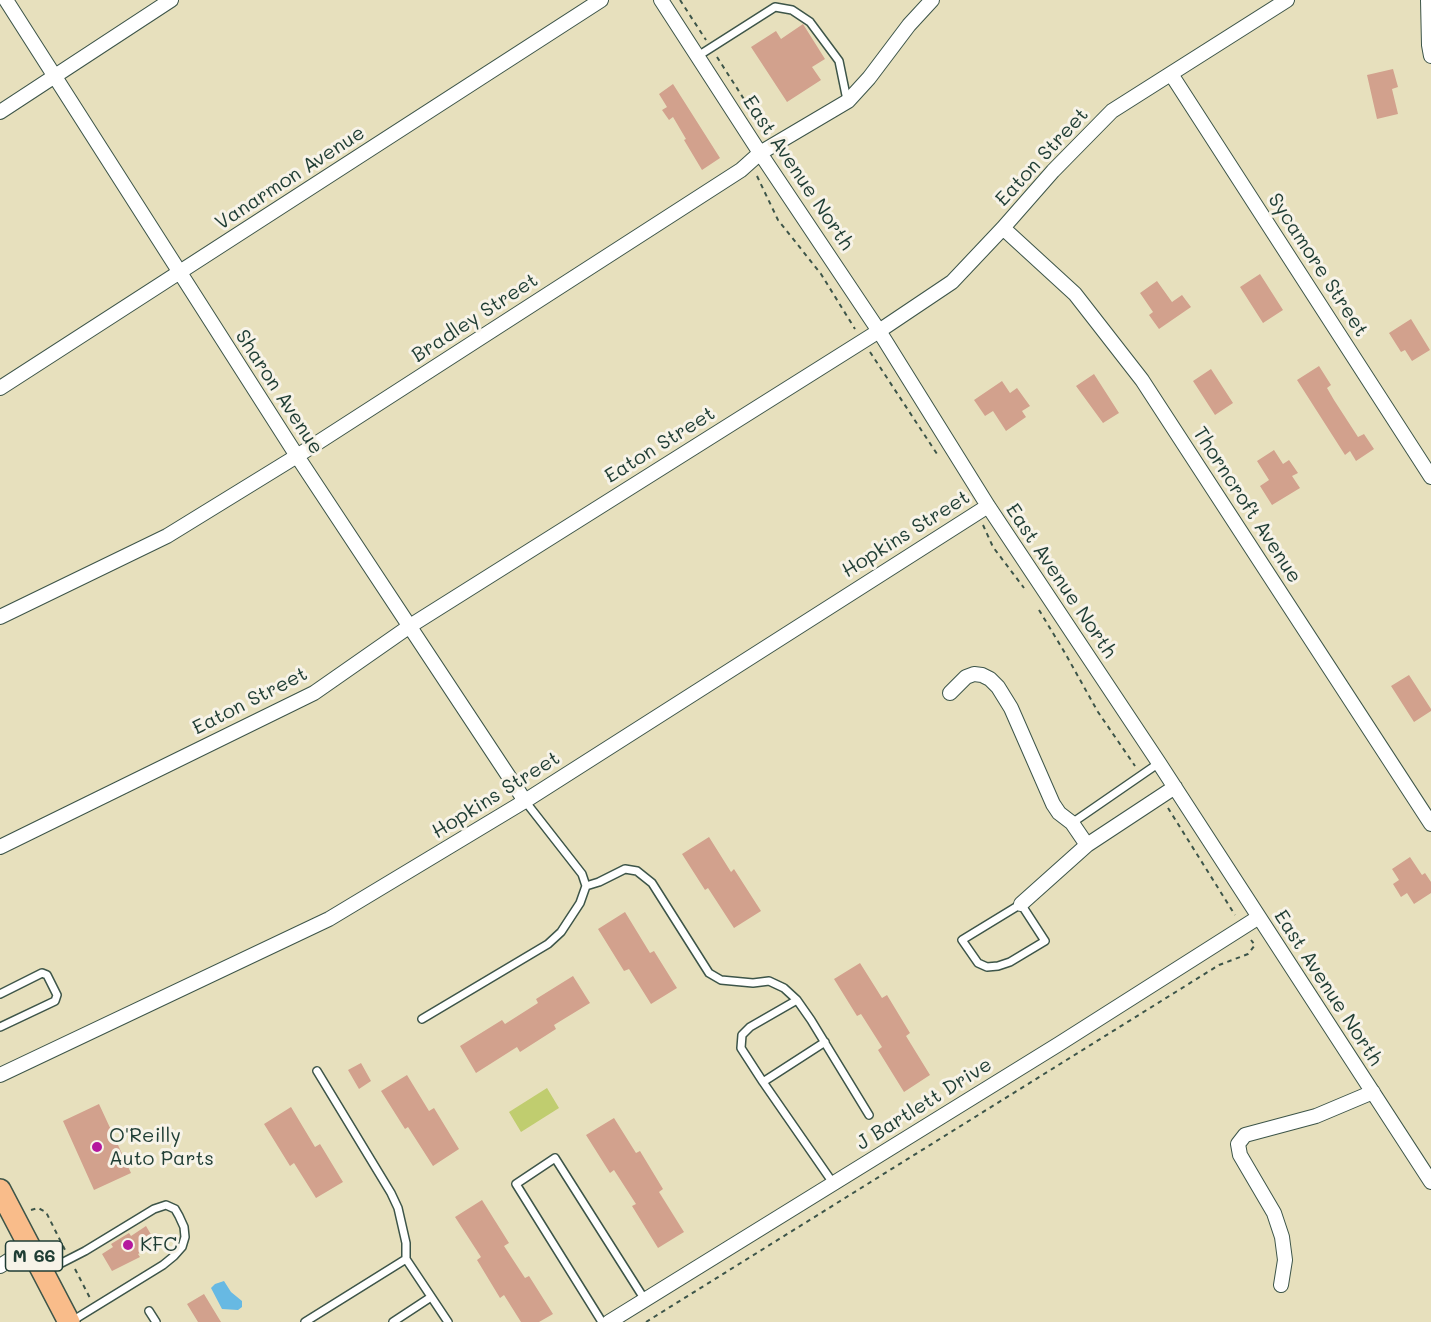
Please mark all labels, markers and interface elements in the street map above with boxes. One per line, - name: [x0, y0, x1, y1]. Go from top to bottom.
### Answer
- street label: East Avenue North: [737, 91, 859, 255]
- street label: Eaton Street: [990, 103, 1094, 211]
- street label: Vanarmon Avenue: [211, 121, 369, 235]
- street label: Sycamore Street: [1263, 189, 1373, 341]
- street label: Bradley Street: [407, 268, 543, 368]
- street label: Sharon Avenue: [230, 325, 328, 459]
- street label: Eaton Street: [600, 402, 720, 488]
- street label: Thorncroft Avenue: [1188, 422, 1306, 588]
- street label: Hopkins Street: [838, 485, 974, 583]
- street label: East Avenue North: [1000, 499, 1122, 663]
- street label: Eaton Street: [189, 662, 311, 740]
- street label: Hopkins Street: [428, 746, 564, 844]
- street label: East Avenue North: [1269, 905, 1387, 1071]
- street label: J Bartlett Drive: [852, 1053, 996, 1155]
- place label: O'Reilly Auto Parts: [109, 1124, 214, 1171]
- marker: O'Reilly Auto Parts: [90, 1140, 104, 1154]
- place label: KFC: [140, 1233, 178, 1257]
- marker: KFC: [121, 1238, 135, 1252]
- road number: M 66: [6, 1241, 63, 1271]

